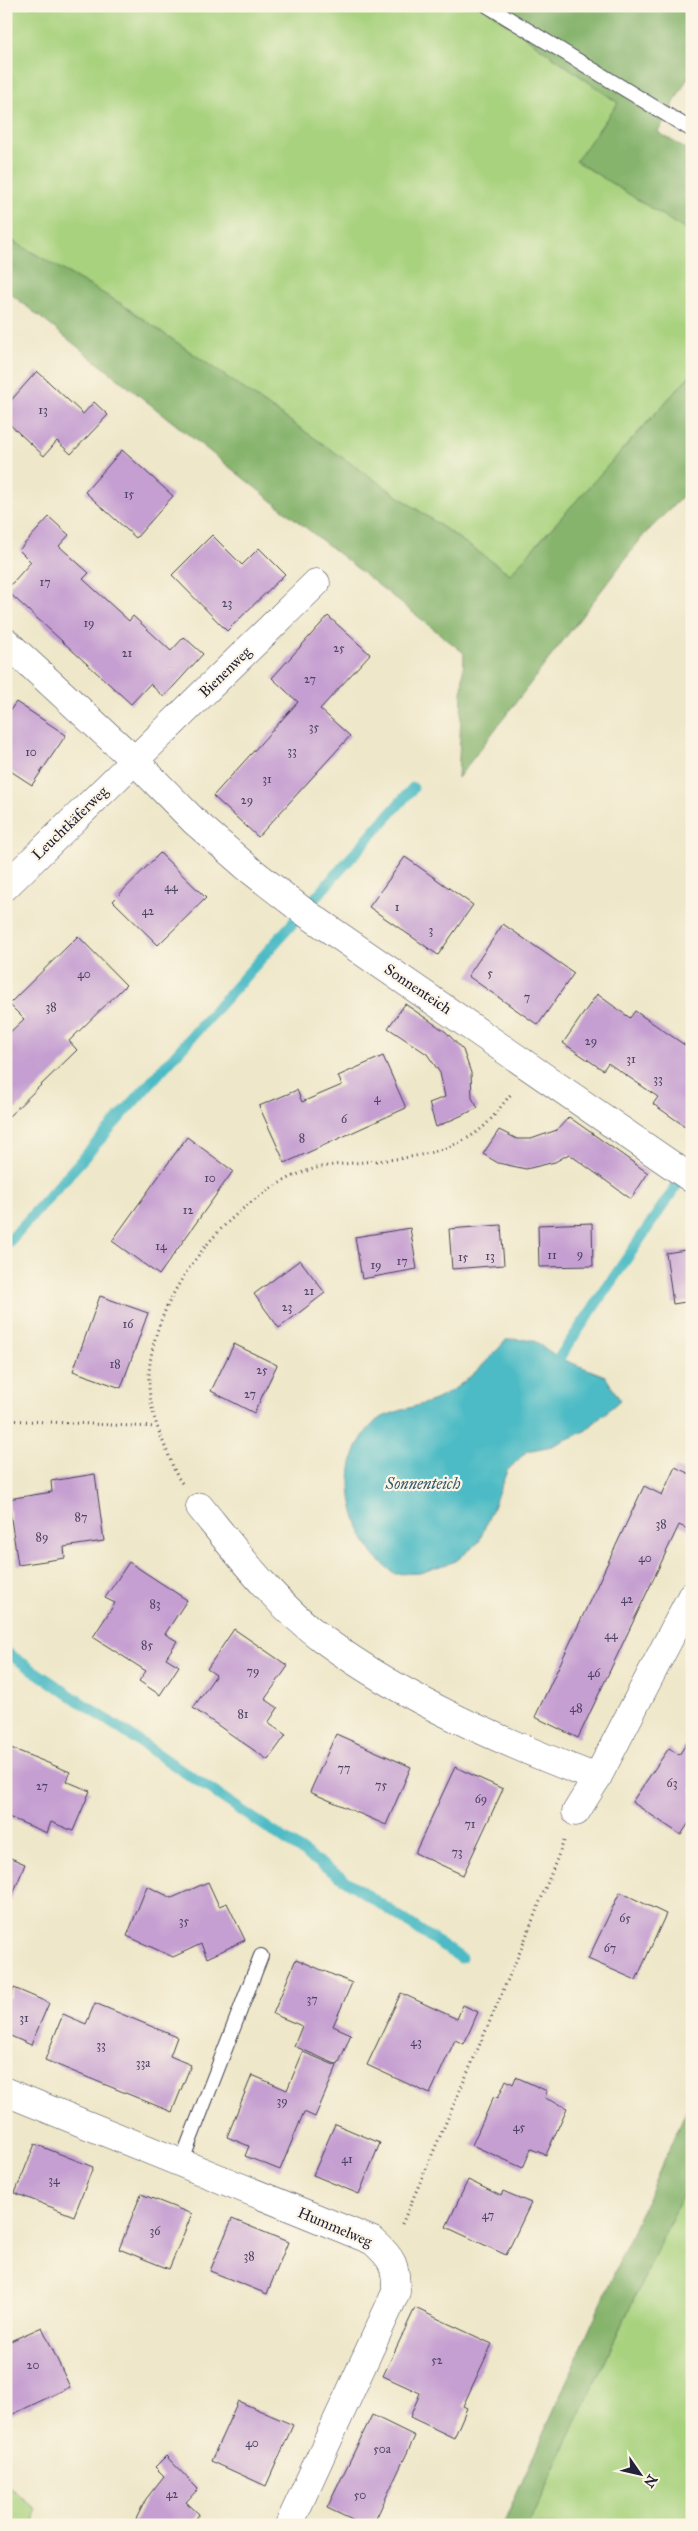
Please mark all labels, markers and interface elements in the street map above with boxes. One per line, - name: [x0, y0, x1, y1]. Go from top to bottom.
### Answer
- house number: 13: [38, 403, 48, 417]
- house number: 15: [124, 487, 135, 501]
- house number: 17: [39, 575, 51, 589]
- house number: 23: [222, 596, 233, 610]
- house number: 19: [83, 616, 95, 630]
- house number: 25: [333, 641, 345, 655]
- street label: Bienenweg: [195, 642, 256, 701]
- house number: 21: [122, 646, 133, 660]
- house number: 27: [304, 672, 316, 686]
- house number: 35: [309, 720, 320, 734]
- house number: 33: [287, 744, 297, 758]
- house number: 10: [25, 745, 37, 759]
- house number: 31: [262, 772, 272, 786]
- street label: Leuchtkäferweg: [28, 782, 112, 864]
- house number: 29: [241, 793, 253, 807]
- house number: 44: [164, 880, 178, 894]
- house number: 1: [395, 900, 400, 914]
- house number: 42: [142, 904, 154, 918]
- house number: 3: [429, 923, 434, 937]
- street label: Sonnenteich: [381, 960, 456, 1018]
- house number: 5: [487, 966, 493, 980]
- house number: 40: [77, 967, 91, 981]
- house number: 7: [524, 990, 530, 1004]
- house number: 38: [45, 1000, 57, 1014]
- house number: 29: [585, 1034, 597, 1048]
- house number: 31: [626, 1052, 636, 1066]
- house number: 33: [653, 1072, 663, 1086]
- house number: 4: [374, 1091, 381, 1105]
- house number: 6: [341, 1112, 348, 1126]
- house number: 8: [299, 1131, 305, 1145]
- house number: 10: [204, 1171, 216, 1185]
- house number: 12: [183, 1203, 193, 1217]
- house number: 14: [155, 1239, 167, 1253]
- house number: 9: [577, 1247, 583, 1261]
- house number: 11: [547, 1248, 557, 1262]
- house number: 13: [485, 1249, 495, 1263]
- house number: 15: [458, 1250, 469, 1264]
- house number: 17: [396, 1254, 408, 1268]
- house number: 19: [370, 1258, 382, 1272]
- house number: 21: [304, 1284, 315, 1298]
- house number: 23: [282, 1300, 293, 1314]
- house number: 16: [123, 1317, 134, 1331]
- house number: 18: [109, 1357, 121, 1371]
- house number: 25: [256, 1363, 268, 1377]
- house number: 27: [244, 1387, 256, 1401]
- water label: Sonnenteich: [384, 1474, 461, 1493]
- house number: 87: [75, 1510, 87, 1524]
- house number: 38: [655, 1517, 667, 1531]
- house number: 89: [36, 1530, 48, 1544]
- house number: 40: [638, 1551, 652, 1565]
- house number: 42: [621, 1592, 633, 1606]
- house number: 83: [149, 1597, 161, 1611]
- house number: 44: [604, 1628, 618, 1642]
- house number: 85: [141, 1638, 153, 1652]
- house number: 79: [247, 1664, 259, 1678]
- house number: 46: [588, 1666, 601, 1680]
- house number: 48: [569, 1701, 583, 1715]
- house number: 81: [237, 1707, 249, 1721]
- house number: 77: [338, 1761, 350, 1775]
- house number: 63: [667, 1776, 678, 1790]
- house number: 75: [375, 1778, 387, 1792]
- house number: 27: [36, 1779, 48, 1793]
- house number: 69: [475, 1792, 487, 1806]
- house number: 71: [464, 1817, 476, 1831]
- house number: 73: [451, 1845, 463, 1859]
- house number: 65: [619, 1911, 631, 1925]
- house number: 35: [179, 1914, 190, 1928]
- house number: 67: [604, 1941, 616, 1955]
- house number: 37: [306, 1992, 318, 2006]
- house number: 31: [19, 2011, 29, 2025]
- house number: 43: [410, 2035, 422, 2049]
- house number: 33: [96, 2038, 106, 2052]
- house number: 33a: [136, 2056, 151, 2070]
- house number: 39: [276, 2094, 288, 2108]
- house number: 45: [513, 2120, 526, 2134]
- house number: 41: [341, 2152, 353, 2166]
- house number: 34: [48, 2173, 60, 2187]
- street label: Hummelweg: [295, 2203, 376, 2251]
- house number: 47: [482, 2208, 494, 2222]
- house number: 36: [150, 2224, 161, 2238]
- house number: 38: [243, 2249, 255, 2263]
- house number: 52: [431, 2353, 443, 2367]
- house number: 20: [27, 2358, 39, 2372]
- house number: 40: [245, 2436, 259, 2450]
- house number: 50a: [373, 2442, 392, 2456]
- north arrow: [616, 2448, 666, 2498]
- text: N: [640, 2471, 661, 2491]
- house number: 42: [166, 2487, 178, 2501]
- house number: 50: [354, 2488, 366, 2502]

